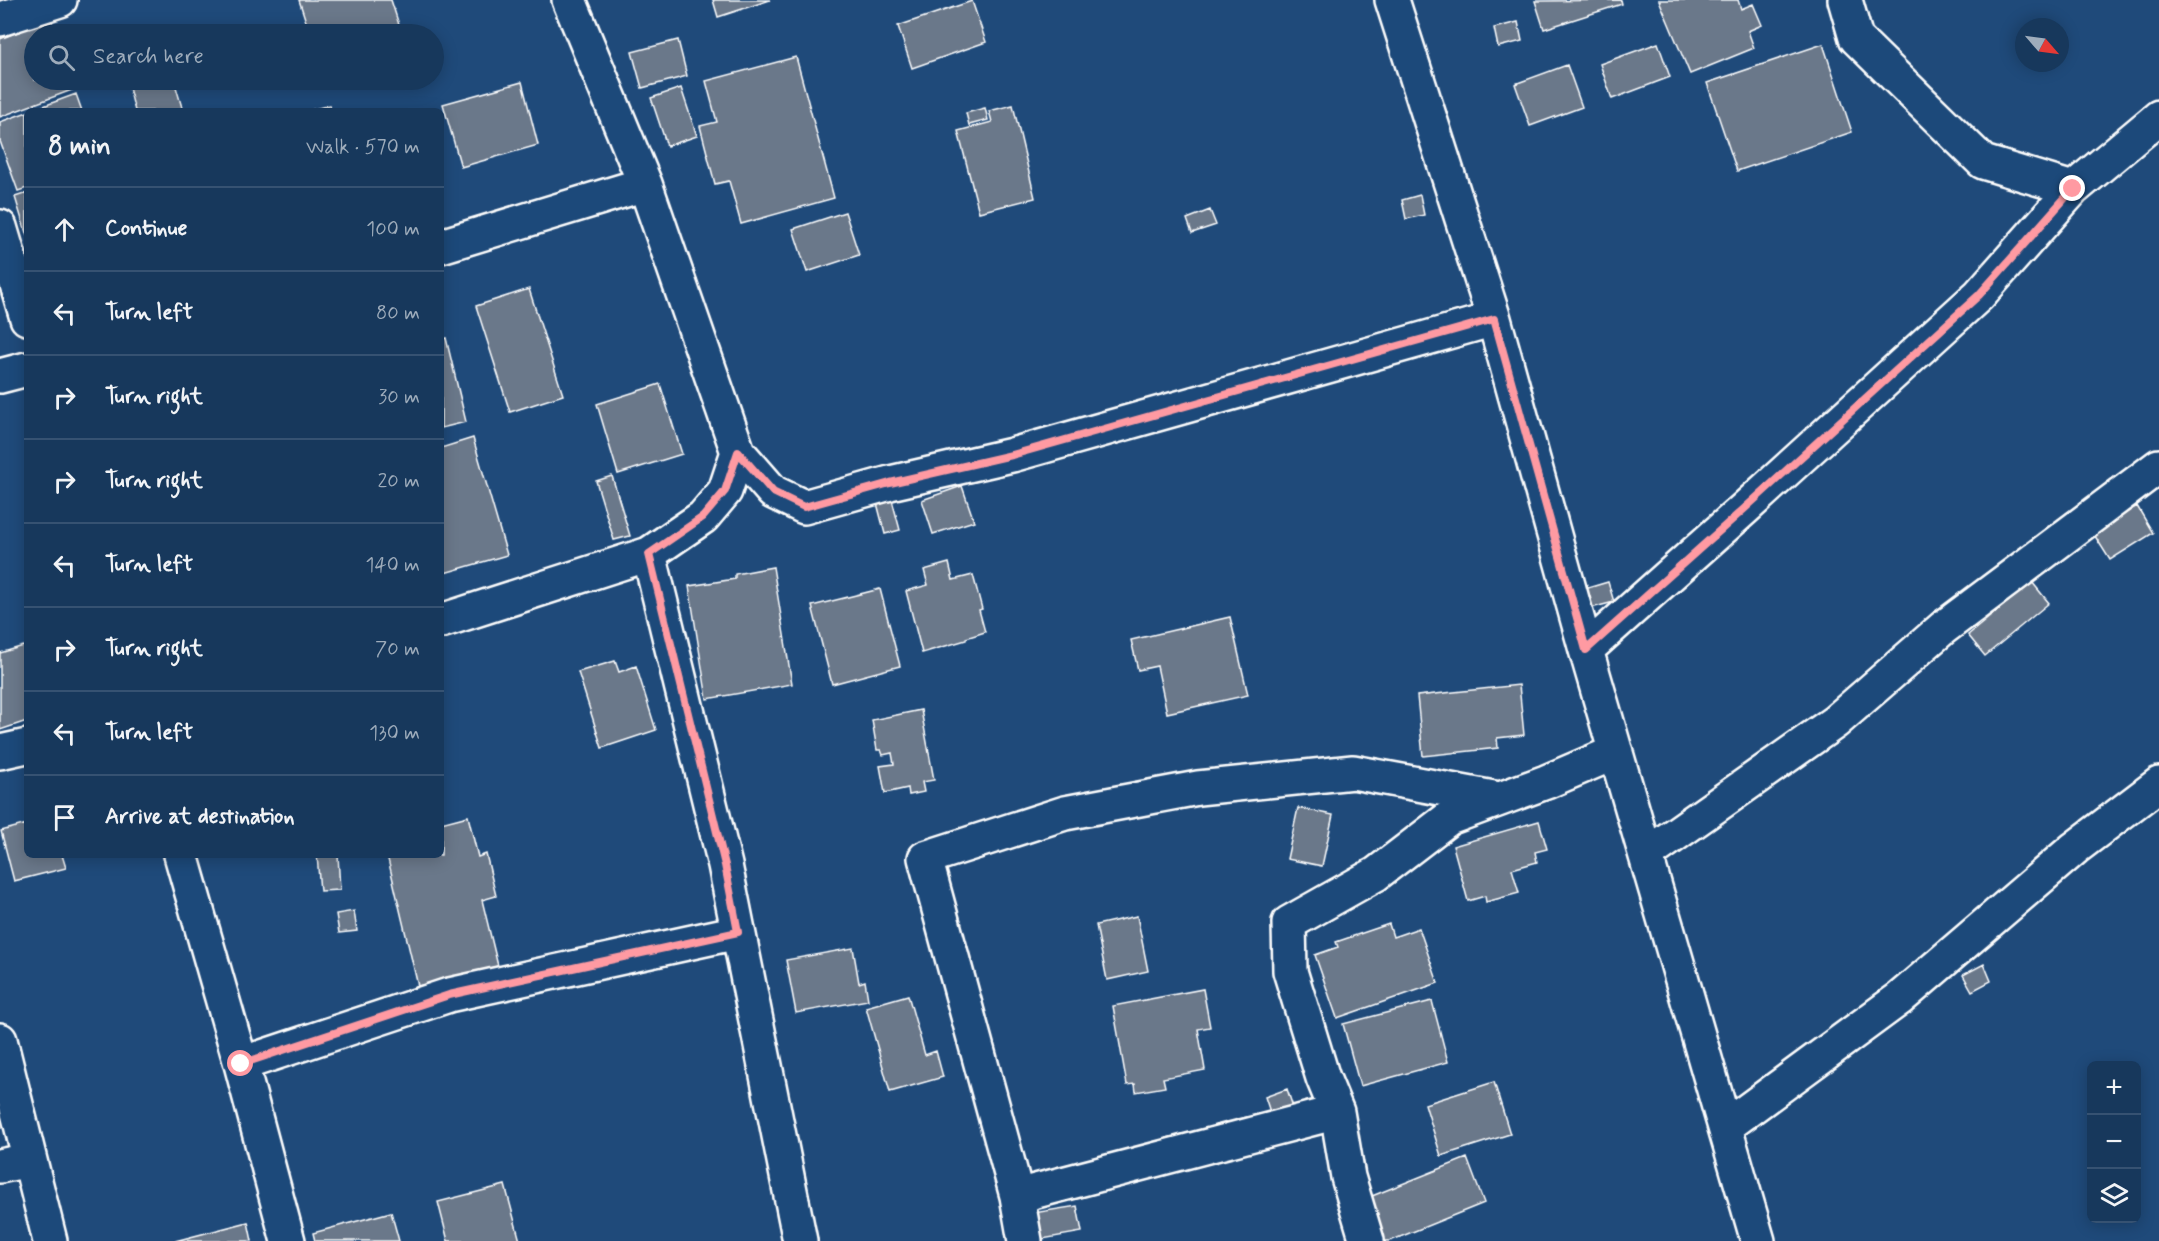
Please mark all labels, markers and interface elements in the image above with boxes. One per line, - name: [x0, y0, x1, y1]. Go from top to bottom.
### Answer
- north arrow: [2015, 18, 2069, 72]
- search box: [24, 24, 444, 90]
- icon: search: [45, 41, 78, 74]
- text: Search here: [93, 43, 204, 71]
- text: 8 min: [48, 130, 111, 164]
- text: Walk · 570 m: [306, 134, 420, 161]
- route end: [2059, 175, 2085, 201]
- icon: ahead: [48, 213, 81, 246]
- text: Continue: [105, 215, 187, 243]
- text: 100 m: [366, 216, 420, 243]
- icon: left: [48, 297, 81, 330]
- text: Turn left: [105, 299, 193, 327]
- text: 80 m: [376, 300, 420, 327]
- icon: right: [48, 381, 81, 414]
- text: Turn right: [105, 383, 203, 411]
- text: 30 m: [378, 384, 420, 411]
- icon: right: [48, 465, 81, 498]
- text: Turn right: [105, 467, 203, 495]
- text: 20 m: [377, 468, 420, 495]
- icon: left: [48, 549, 81, 582]
- text: Turn left: [105, 551, 193, 579]
- text: 140 m: [366, 552, 420, 579]
- icon: right: [48, 633, 81, 666]
- text: Turn right: [105, 635, 203, 663]
- text: 70 m: [375, 636, 420, 663]
- icon: left: [48, 717, 81, 750]
- text: Turn left: [105, 719, 193, 747]
- text: 130 m: [369, 720, 420, 747]
- icon: arrive: [48, 801, 81, 834]
- text: Arrive at destination: [105, 803, 295, 831]
- route start: [227, 1050, 253, 1076]
- map controls: [2087, 1061, 2141, 1223]
- button: +: [2087, 1061, 2141, 1115]
- button: −: [2087, 1115, 2141, 1169]
- button: layers: [2087, 1169, 2141, 1223]

